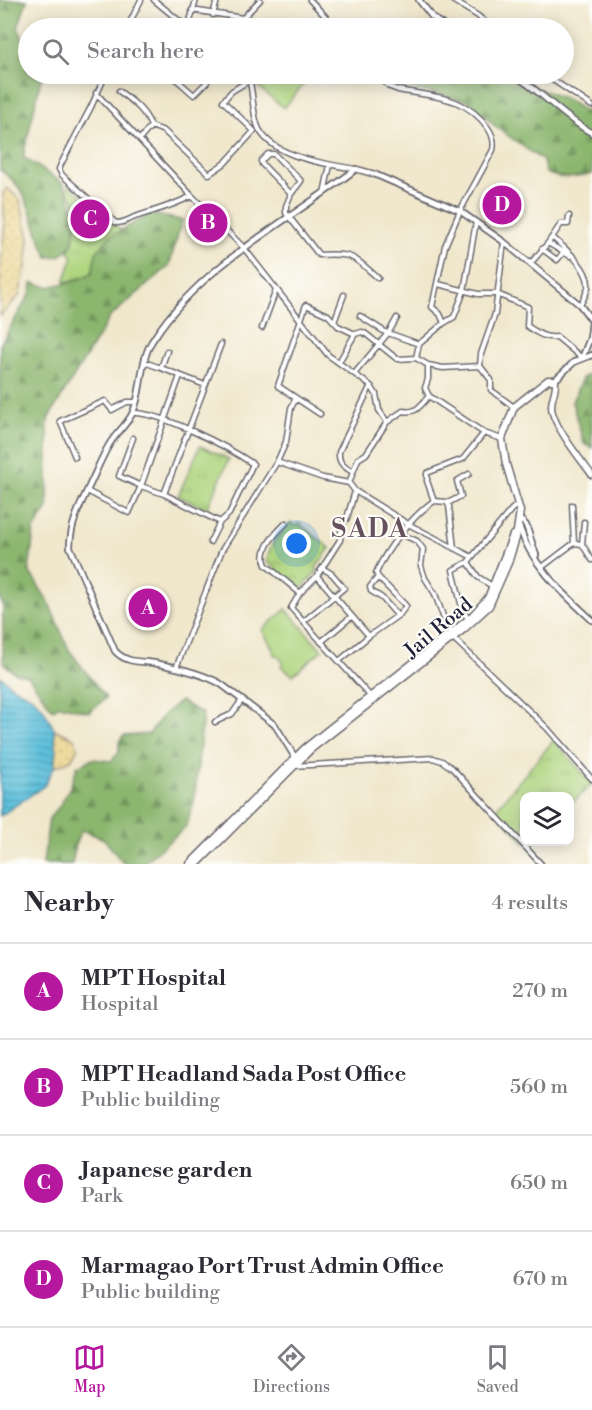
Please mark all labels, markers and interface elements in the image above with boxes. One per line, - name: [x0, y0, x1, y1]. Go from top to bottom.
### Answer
- search box: [18, 18, 574, 84]
- icon: search: [39, 35, 72, 68]
- text: Search here: [87, 38, 204, 65]
- pin: D: [482, 182, 522, 228]
- pin: C: [70, 196, 110, 242]
- pin: B: [188, 200, 228, 246]
- district label: SADA: [331, 513, 409, 545]
- your location: [282, 529, 311, 558]
- pin: A: [128, 586, 168, 630]
- street label: Jail Road: [399, 592, 479, 665]
- map controls: [520, 792, 574, 846]
- button: layers: [520, 792, 574, 846]
- text: Nearby: [24, 887, 114, 919]
- text: 4 results: [491, 891, 568, 916]
- text: MPT Hospital: [81, 965, 226, 992]
- text: A: [36, 979, 51, 1004]
- text: 270 m: [512, 979, 568, 1004]
- text: Hospital: [81, 992, 158, 1017]
- text: MPT Headland Sada Post Office: [81, 1061, 406, 1088]
- text: B: [36, 1075, 51, 1100]
- text: 560 m: [510, 1075, 568, 1100]
- text: Public building: [81, 1088, 220, 1113]
- text: Japanese garden: [81, 1157, 252, 1184]
- text: C: [36, 1171, 51, 1196]
- text: 650 m: [510, 1171, 568, 1196]
- text: Park: [81, 1184, 123, 1209]
- text: Marmagao Port Trust Admin Office: [81, 1253, 444, 1280]
- text: D: [36, 1267, 51, 1292]
- text: 670 m: [512, 1267, 568, 1292]
- text: Public building: [81, 1280, 220, 1305]
- tab: Map: [73, 1341, 106, 1397]
- tab: Directions: [253, 1341, 330, 1397]
- tab: Saved: [477, 1341, 519, 1397]

